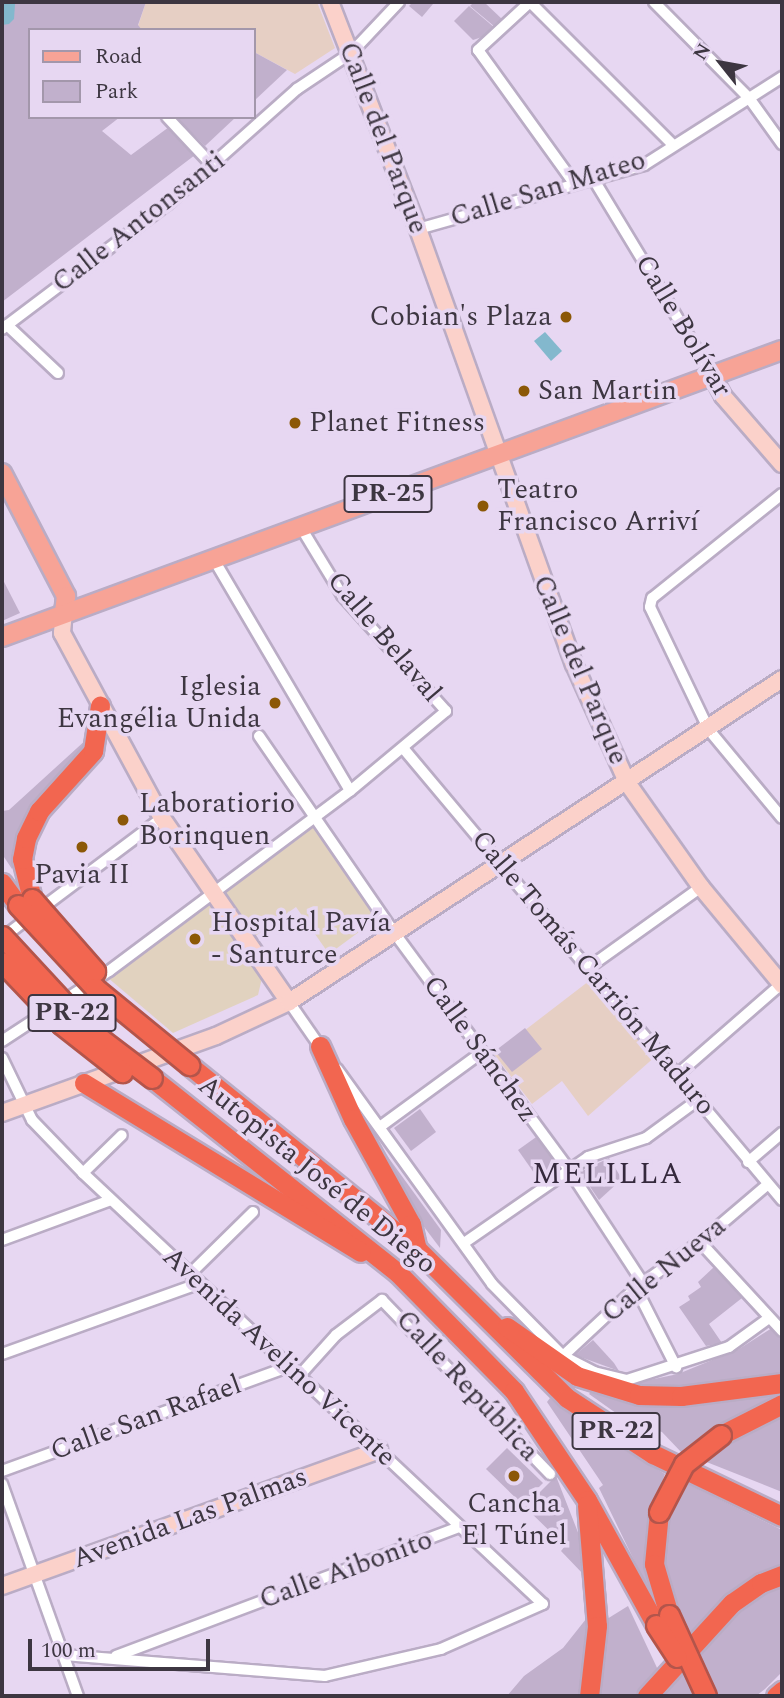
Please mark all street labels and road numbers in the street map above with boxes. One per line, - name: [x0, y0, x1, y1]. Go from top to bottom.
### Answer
- street label: Calle del Parque: [331, 38, 435, 238]
- street label: Calle San Mateo: [446, 143, 650, 235]
- street label: Calle Antonsanti: [46, 144, 232, 300]
- street label: Calle Bolívar: [627, 249, 739, 403]
- road number: PR-25: [342, 472, 434, 516]
- street label: Calle Belaval: [320, 565, 448, 709]
- street label: Calle del Parque: [525, 570, 635, 770]
- street label: Calle Tomás Carrión Maduro: [464, 824, 722, 1122]
- street label: Calle Sánchez: [416, 969, 544, 1129]
- road number: PR-22: [27, 990, 118, 1036]
- street label: Autopista José de Diego: [191, 1069, 443, 1281]
- street label: Calle Nueva: [595, 1210, 733, 1330]
- street label: Avenida Avelino Vicente: [155, 1240, 403, 1474]
- street label: Calle República: [388, 1303, 546, 1469]
- street label: Calle San Rafael: [46, 1368, 246, 1468]
- road number: PR-22: [570, 1408, 662, 1454]
- street label: Avenida Las Palmas: [68, 1460, 312, 1576]
- street label: Calle Aibonito: [255, 1523, 437, 1617]

